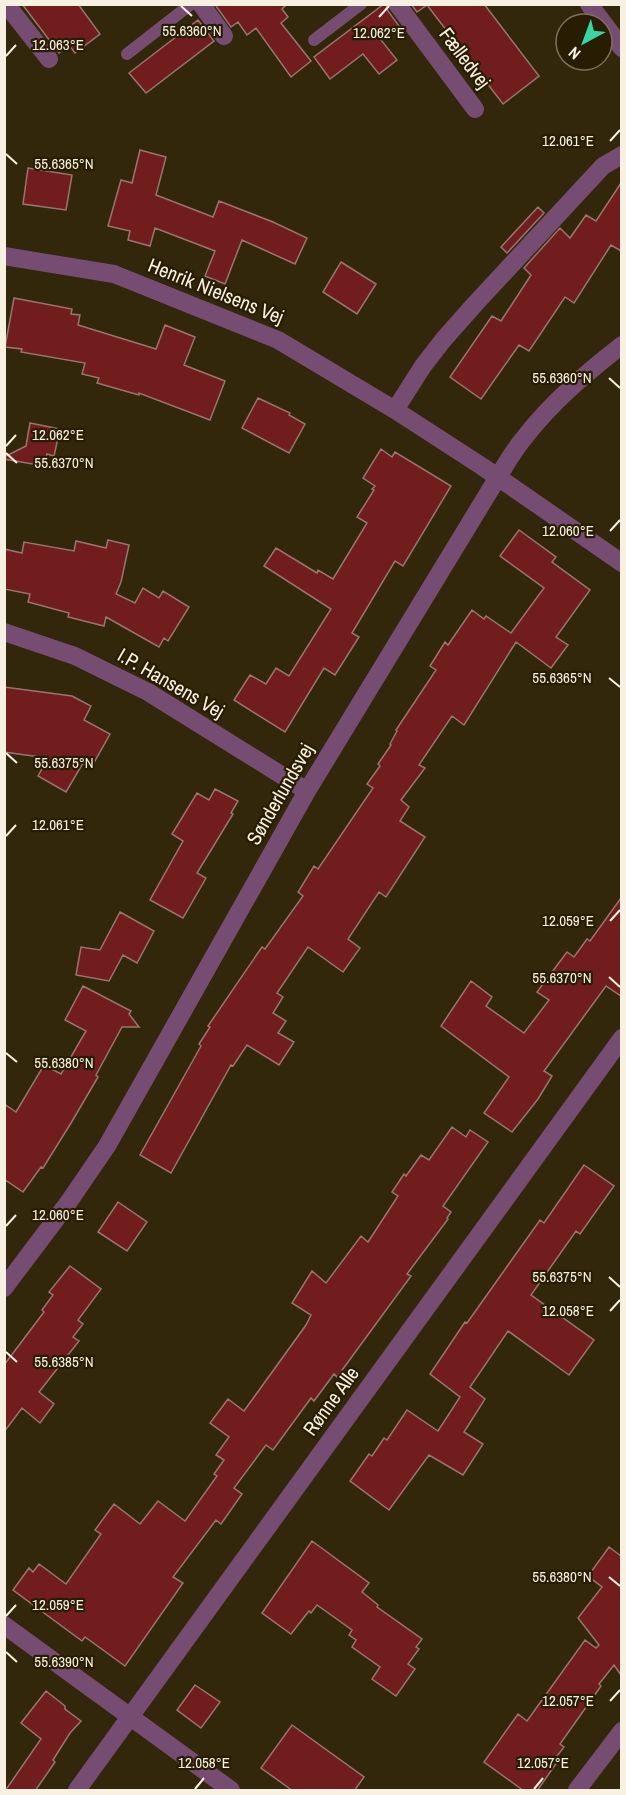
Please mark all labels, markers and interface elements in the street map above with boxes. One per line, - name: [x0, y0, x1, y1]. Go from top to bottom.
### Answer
- north arrow: [554, 12, 614, 72]
- text: 55.6360°N: [162, 20, 222, 41]
- text: 12.062°E: [353, 22, 405, 43]
- street label: Fælledvej: [433, 22, 497, 94]
- text: 12.063°E: [32, 34, 84, 55]
- text: N: [563, 42, 585, 65]
- text: 12.061°E: [542, 130, 594, 151]
- text: 55.6365°N: [34, 153, 94, 174]
- street label: Henrik Nielsens Vej: [144, 251, 288, 330]
- text: 55.6360°N: [532, 367, 592, 388]
- text: 12.062°E: [32, 424, 84, 445]
- text: 55.6370°N: [34, 452, 94, 473]
- text: 12.060°E: [542, 520, 594, 541]
- street label: I.P. Hansens Vej: [113, 641, 230, 724]
- text: 55.6365°N: [532, 667, 592, 688]
- street label: Sønderlundsvej: [240, 738, 320, 849]
- text: 55.6375°N: [34, 752, 94, 773]
- text: 12.061°E: [32, 814, 84, 835]
- text: 12.059°E: [542, 910, 594, 931]
- text: 55.6370°N: [532, 967, 592, 988]
- text: 55.6380°N: [34, 1052, 94, 1073]
- text: 12.060°E: [32, 1204, 84, 1225]
- text: 55.6375°N: [532, 1266, 592, 1287]
- text: 12.058°E: [542, 1300, 594, 1321]
- text: 55.6385°N: [34, 1351, 94, 1372]
- street label: Rønne Alle: [296, 1361, 365, 1441]
- text: 55.6380°N: [532, 1566, 592, 1587]
- text: 12.059°E: [32, 1594, 84, 1615]
- text: 55.6390°N: [34, 1651, 94, 1672]
- text: 12.057°E: [542, 1690, 594, 1711]
- text: 12.058°E: [178, 1752, 230, 1773]
- text: 12.057°E: [517, 1752, 569, 1773]

